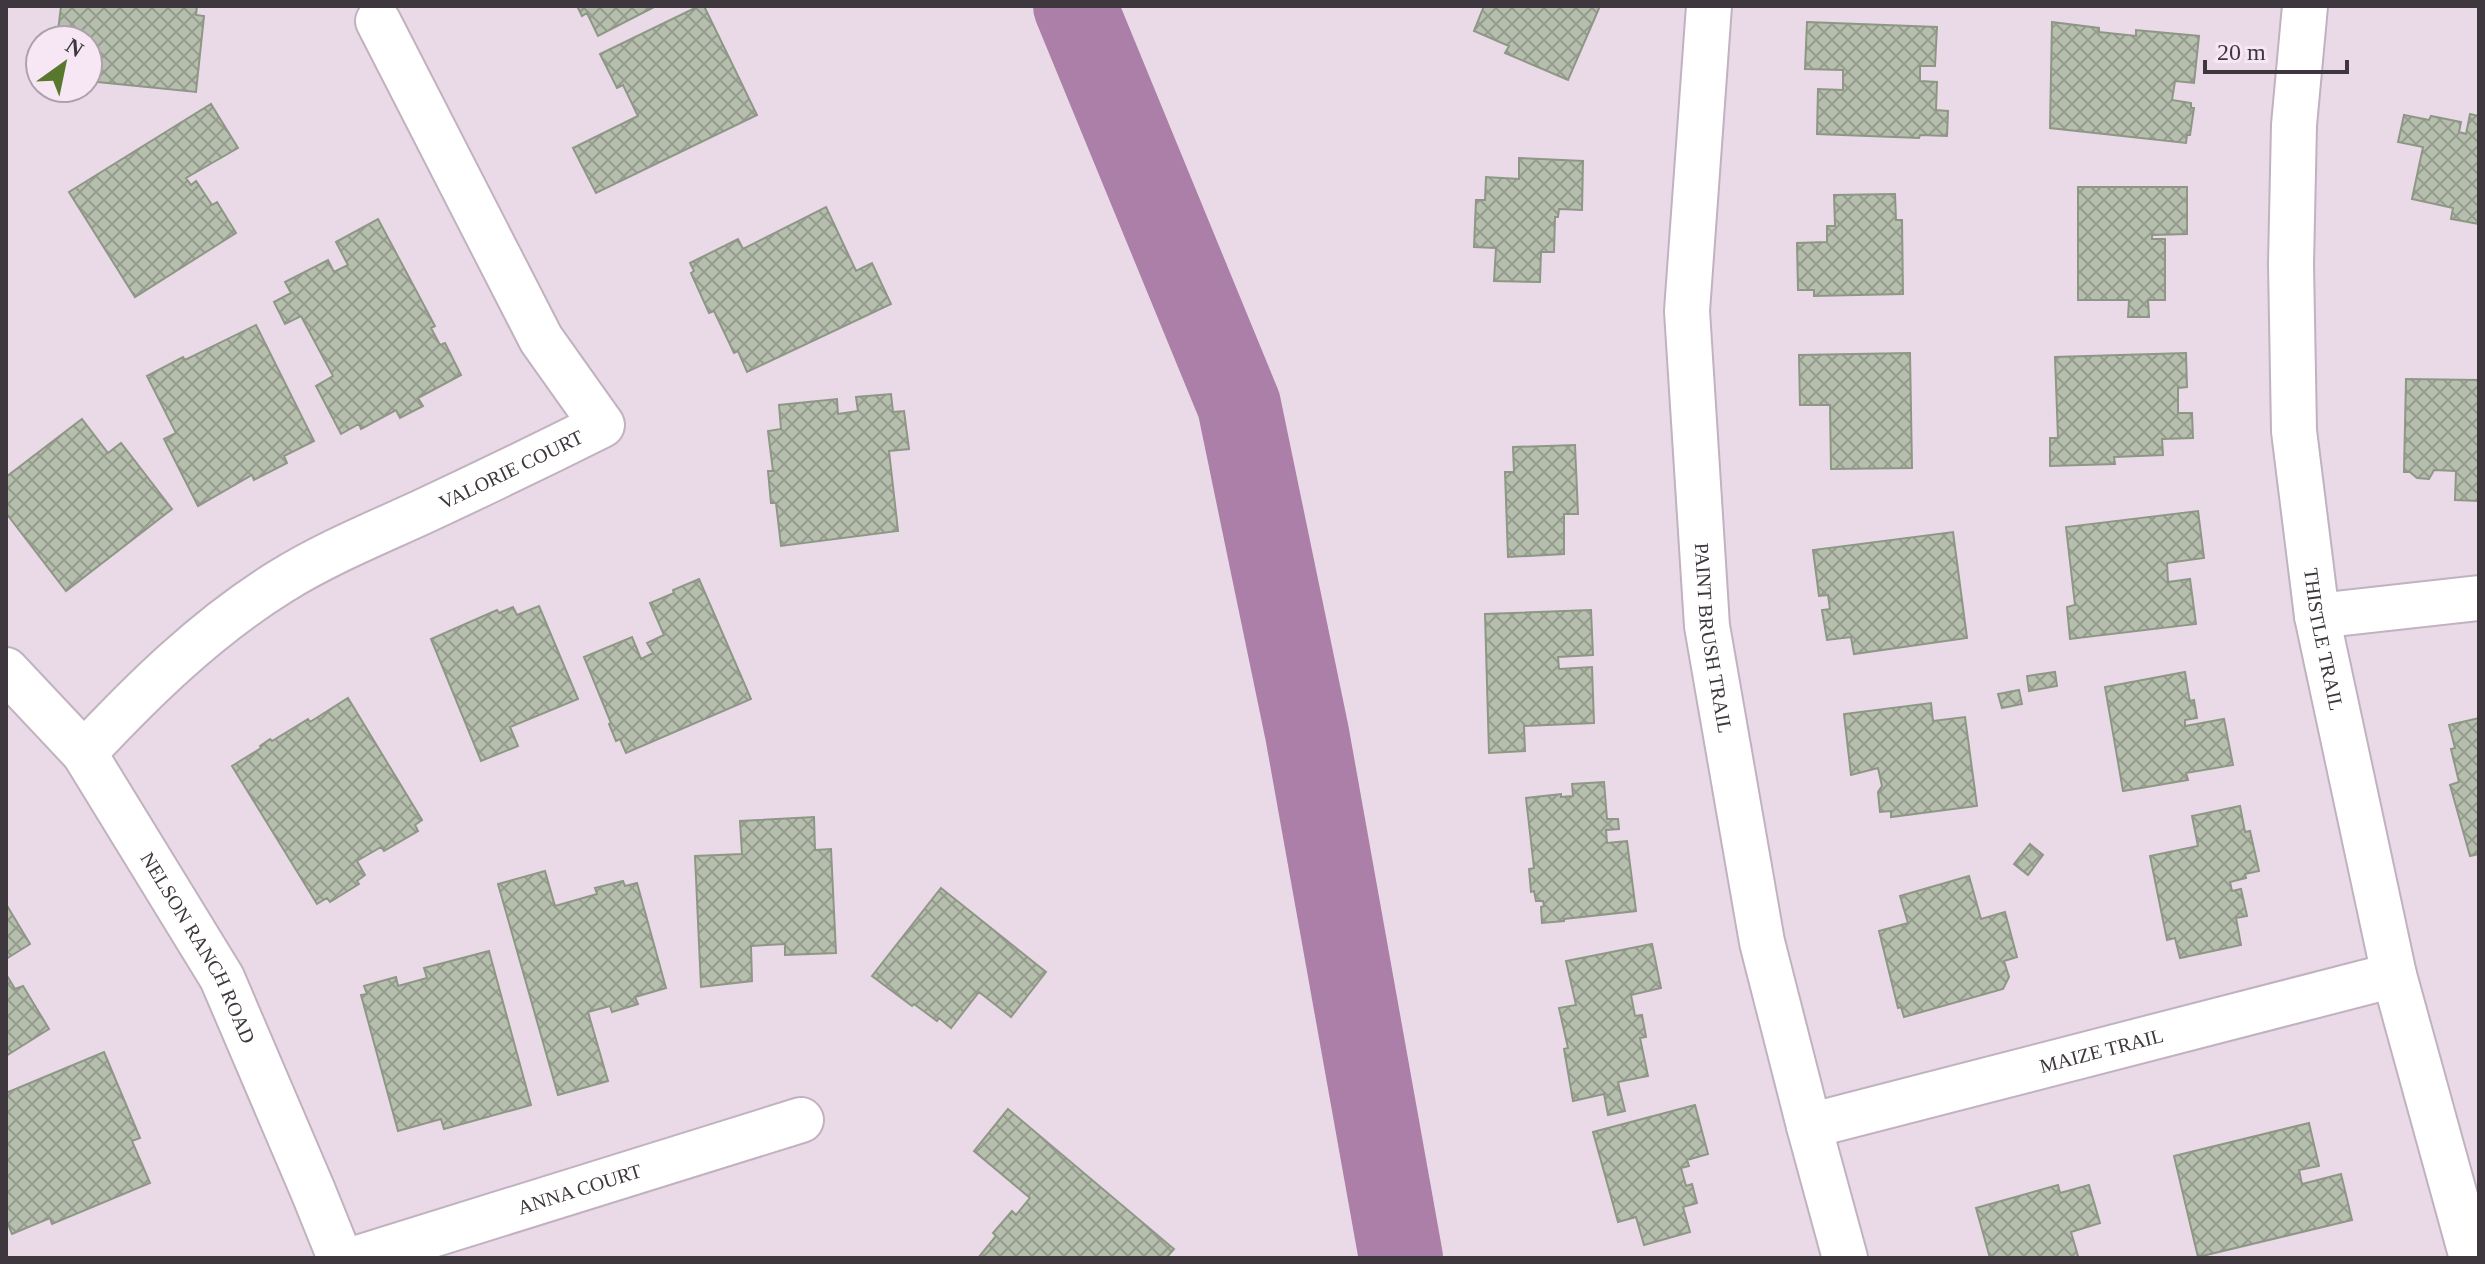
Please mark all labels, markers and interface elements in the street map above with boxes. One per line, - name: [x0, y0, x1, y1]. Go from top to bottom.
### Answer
- north arrow: [24, 24, 104, 104]
- scale bar: [2205, 24, 2347, 74]
- text: N: [61, 33, 88, 63]
- text: 20 m: [2217, 39, 2266, 65]
- street label: VALORIE COURT: [436, 425, 586, 513]
- street label: PAINT BRUSH TRAIL: [1691, 542, 1736, 735]
- street label: THISTLE TRAIL: [2300, 567, 2348, 713]
- street label: NELSON RANCH ROAD: [136, 848, 260, 1047]
- street label: MAIZE TRAIL: [2037, 1024, 2166, 1077]
- street label: ANNA COURT: [515, 1159, 644, 1219]

